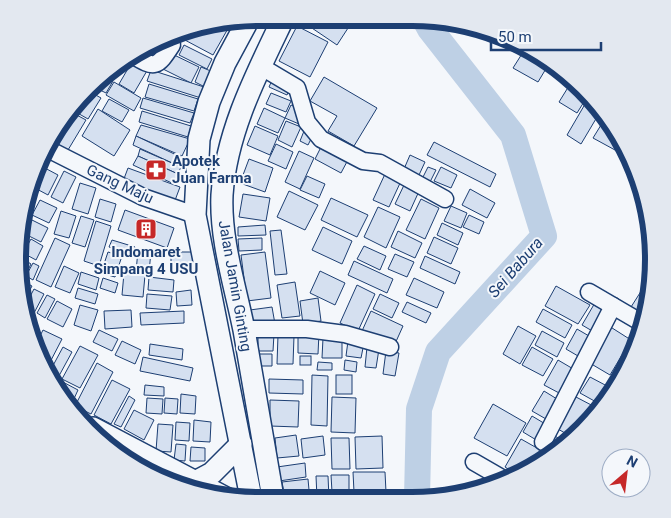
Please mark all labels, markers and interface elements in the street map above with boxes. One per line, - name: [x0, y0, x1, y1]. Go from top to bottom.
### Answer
- scale bar: [491, 20, 601, 52]
- text: 50 m: [498, 28, 532, 46]
- place label: Apotek Juan Farma: [172, 152, 251, 187]
- pharmacy icon: Apotek Juan Farma: [144, 158, 168, 182]
- street label: Gang Maju: [84, 161, 156, 207]
- building icon: Indomaret Simpang 4 USU: [134, 217, 158, 241]
- street label: Jalan Jamin Ginting: [215, 219, 255, 353]
- water label: Sei Babura: [484, 233, 547, 301]
- place label: Indomaret Simpang 4 USU: [94, 243, 198, 278]
- north arrow: [601, 448, 651, 498]
- text: N: [624, 452, 640, 471]

